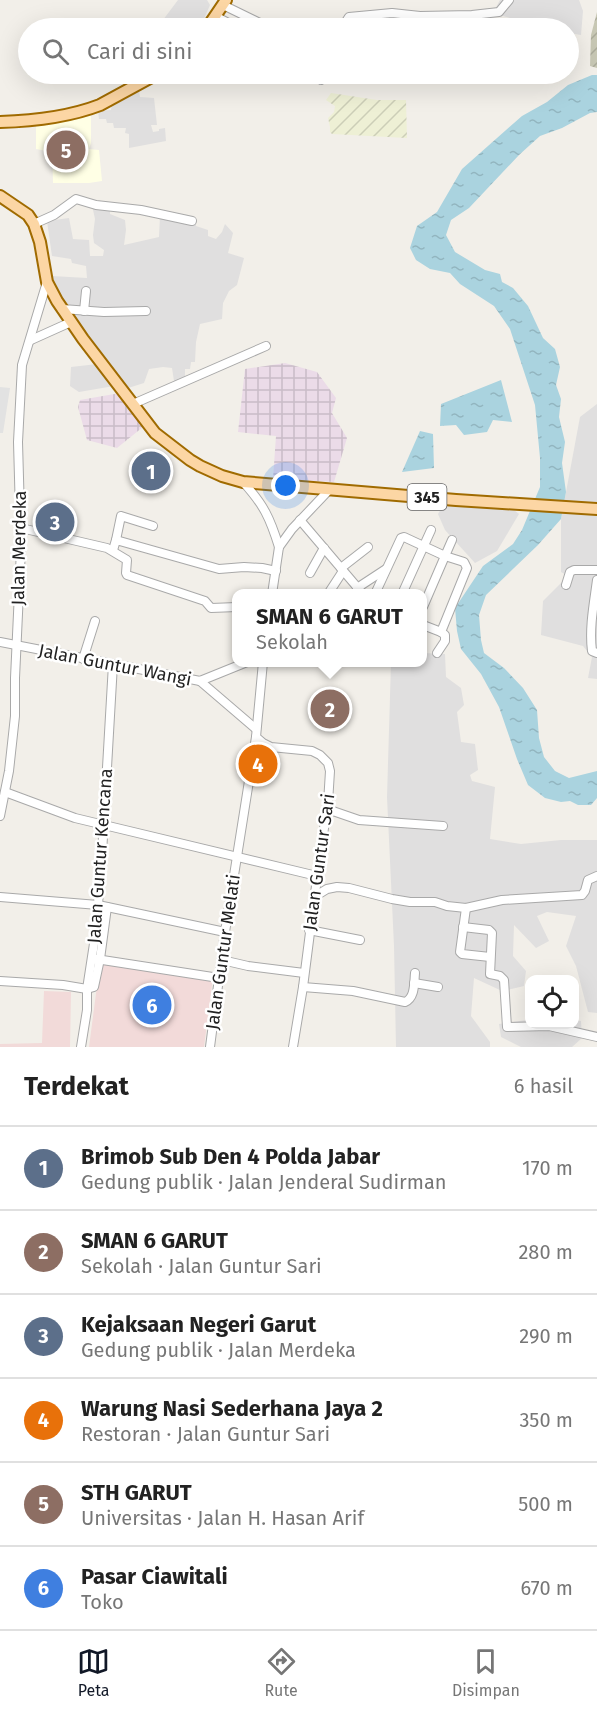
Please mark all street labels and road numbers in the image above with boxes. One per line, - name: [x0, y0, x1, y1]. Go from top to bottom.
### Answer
- road number: 345: [408, 484, 446, 510]
- street label: Jalan Merdeka: [7, 490, 31, 606]
- street label: Jalan Guntur Wangi: [37, 639, 193, 691]
- street label: Jalan Guntur Kencana: [83, 768, 117, 944]
- street label: Jalan Guntur Sari: [298, 792, 340, 932]
- street label: Jalan Guntur Melati: [201, 873, 245, 1031]

